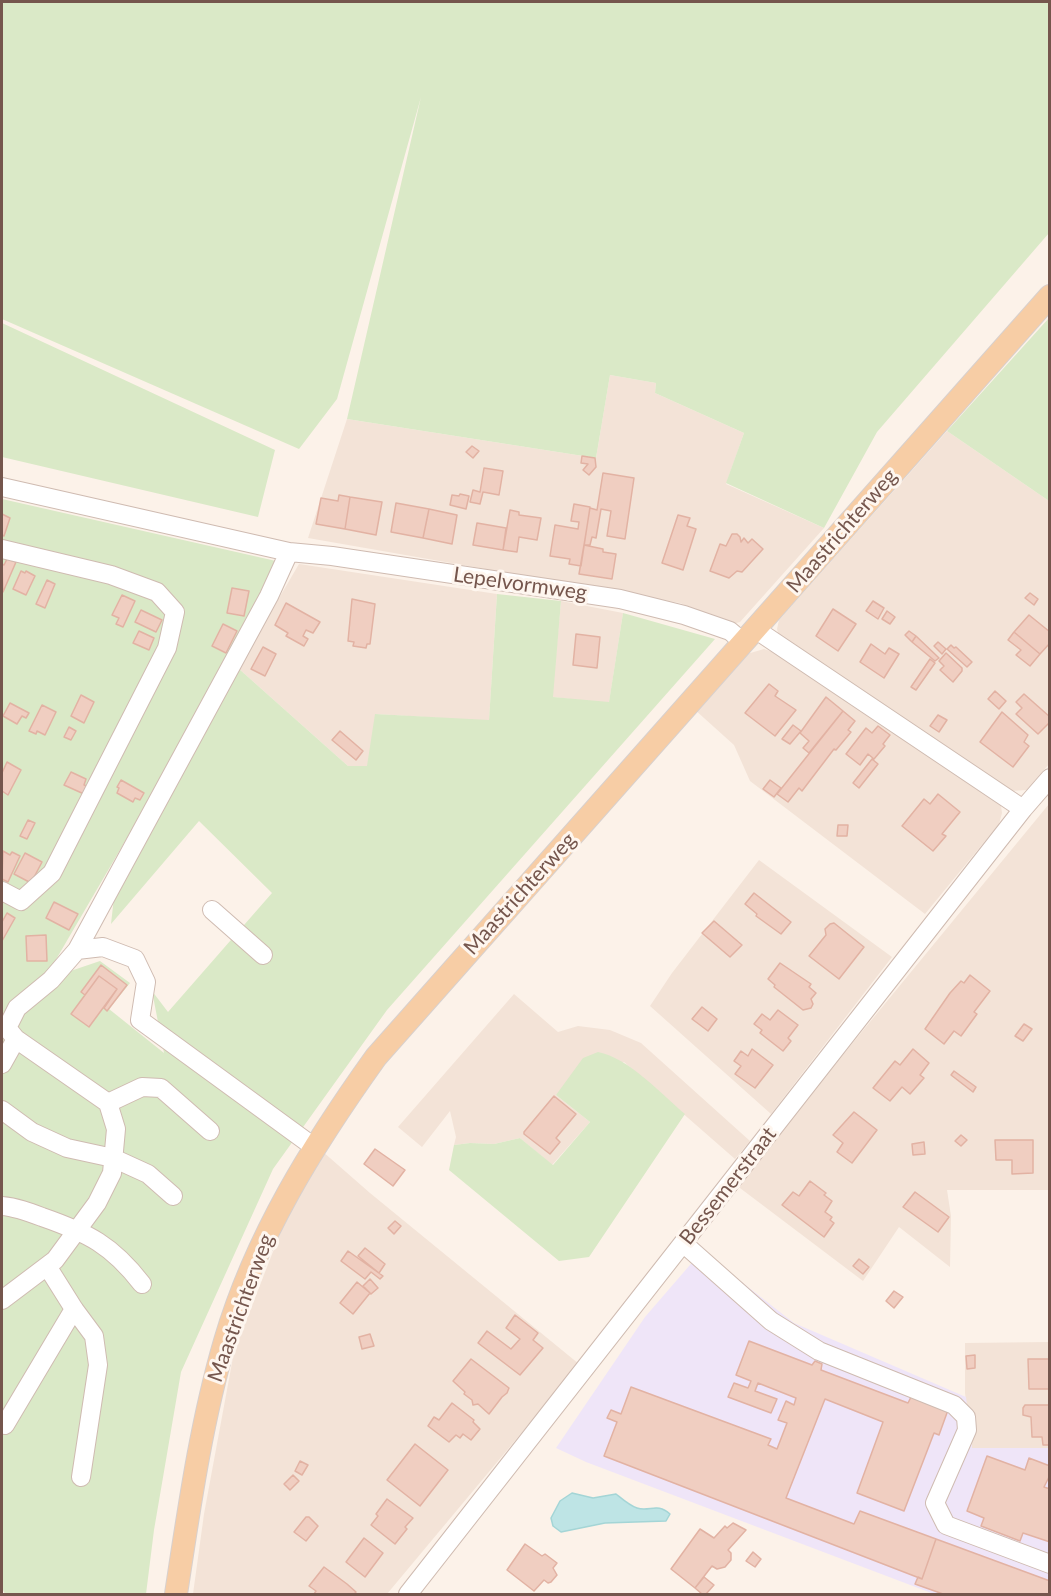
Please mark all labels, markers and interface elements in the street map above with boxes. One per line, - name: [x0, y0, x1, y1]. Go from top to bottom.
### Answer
- street label: Maastrichterweg: [781, 464, 903, 598]
- street label: Lepelvormweg: [452, 562, 588, 606]
- street label: Maastrichterweg: [459, 828, 581, 960]
- street label: Bessemerstraat: [674, 1122, 782, 1250]
- street label: Maastrichterweg: [203, 1231, 279, 1385]

